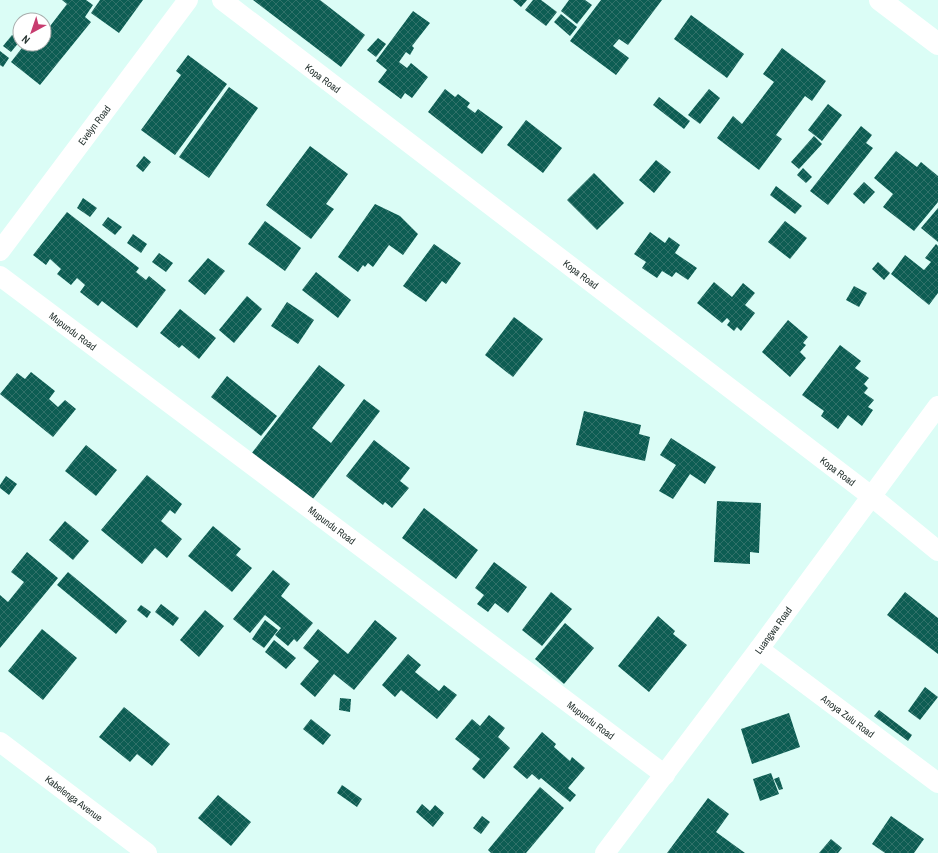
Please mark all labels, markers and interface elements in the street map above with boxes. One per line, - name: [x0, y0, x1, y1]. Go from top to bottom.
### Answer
- north arrow: [12, 12, 52, 52]
- text: N: [19, 32, 33, 47]
- street label: Kopa Road: [302, 61, 343, 96]
- street label: Evelyn Road: [75, 103, 114, 148]
- street label: Kopa Road: [560, 257, 601, 292]
- street label: Mupundu Road: [46, 309, 99, 353]
- street label: Kopa Road: [817, 454, 858, 489]
- street label: Mupundu Road: [305, 503, 358, 547]
- street label: Luangwa Road: [752, 604, 795, 656]
- street label: Anoya Zulu Road: [818, 692, 877, 741]
- street label: Mupundu Road: [564, 698, 617, 742]
- street label: Kabelenga Avenue: [42, 773, 105, 825]

